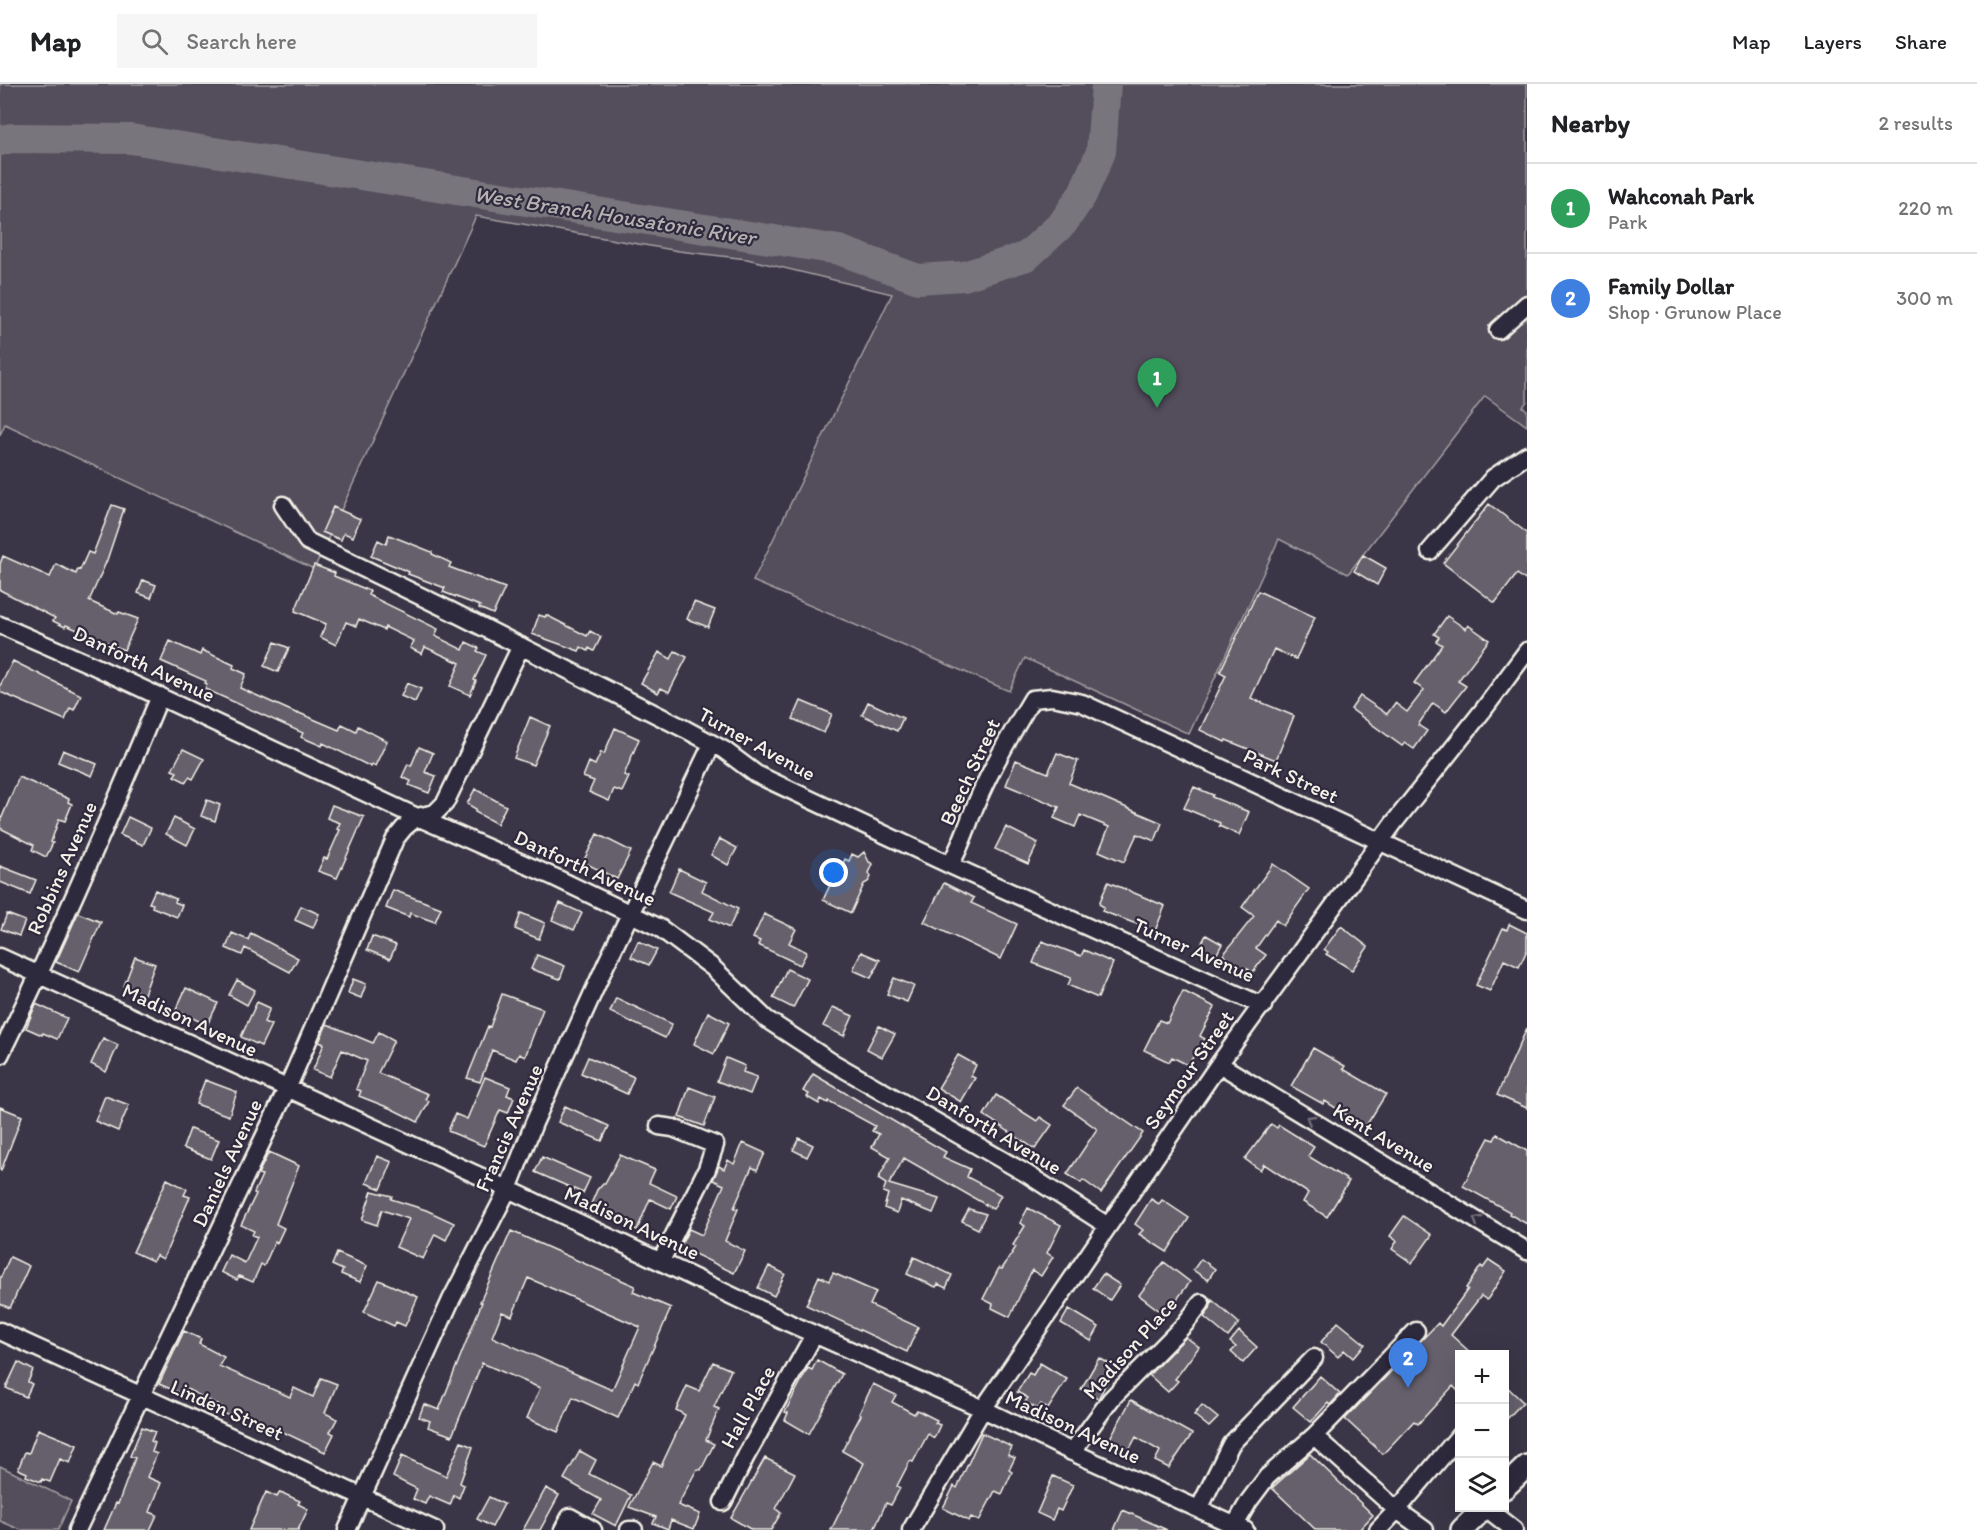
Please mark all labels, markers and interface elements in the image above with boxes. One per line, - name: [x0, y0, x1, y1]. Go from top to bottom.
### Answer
- search box: [117, 14, 537, 68]
- text: Map: [30, 24, 81, 58]
- icon: search: [138, 25, 171, 58]
- text: Search here: [186, 28, 297, 55]
- text: Map: [1732, 29, 1771, 54]
- text: Layers: [1804, 29, 1862, 54]
- text: Share: [1895, 29, 1947, 54]
- text: Nearby: [1551, 107, 1630, 139]
- text: 2 results: [1879, 111, 1953, 135]
- water label: West Branch Housatonic River: [472, 180, 760, 251]
- text: Wahconah Park: [1608, 183, 1754, 210]
- text: 1: [1566, 196, 1575, 220]
- text: 220 m: [1898, 196, 1953, 220]
- text: Park: [1608, 210, 1647, 234]
- text: Family Dollar: [1608, 273, 1734, 300]
- text: 2: [1565, 286, 1576, 310]
- text: 300 m: [1896, 286, 1953, 310]
- text: Shop · Grunow Place: [1608, 300, 1782, 324]
- pin: 1: [1138, 358, 1176, 408]
- street label: Danforth Avenue: [69, 620, 219, 707]
- street label: Turner Avenue: [694, 701, 820, 786]
- street label: Beech Street: [934, 714, 1005, 829]
- street label: Park Street: [1240, 743, 1343, 808]
- street label: Robbins Avenue: [21, 797, 102, 938]
- street label: Danforth Avenue: [510, 824, 660, 911]
- your location: [819, 858, 848, 887]
- street label: Turner Avenue: [1130, 912, 1259, 987]
- street label: Madison Avenue: [118, 977, 262, 1062]
- street label: Seymour Street: [1138, 1005, 1239, 1134]
- street label: Francis Avenue: [469, 1060, 548, 1196]
- street label: Danforth Avenue: [922, 1079, 1067, 1180]
- street label: Daniels Avenue: [186, 1095, 267, 1231]
- street label: Kent Avenue: [1329, 1097, 1440, 1178]
- one-way arrow: [1306, 1115, 1316, 1127]
- street label: Madison Avenue: [560, 1180, 704, 1265]
- one-way arrow: [1473, 1216, 1483, 1228]
- street label: Madison Place: [1077, 1291, 1182, 1404]
- pin: 2: [1388, 1338, 1428, 1388]
- map controls: [1455, 1350, 1509, 1512]
- button: +: [1455, 1350, 1509, 1404]
- street label: Hall Place: [715, 1361, 780, 1452]
- street label: Linden Street: [167, 1373, 288, 1446]
- street label: Madison Avenue: [1001, 1384, 1145, 1469]
- button: −: [1455, 1404, 1509, 1458]
- button: layers: [1455, 1458, 1509, 1512]

